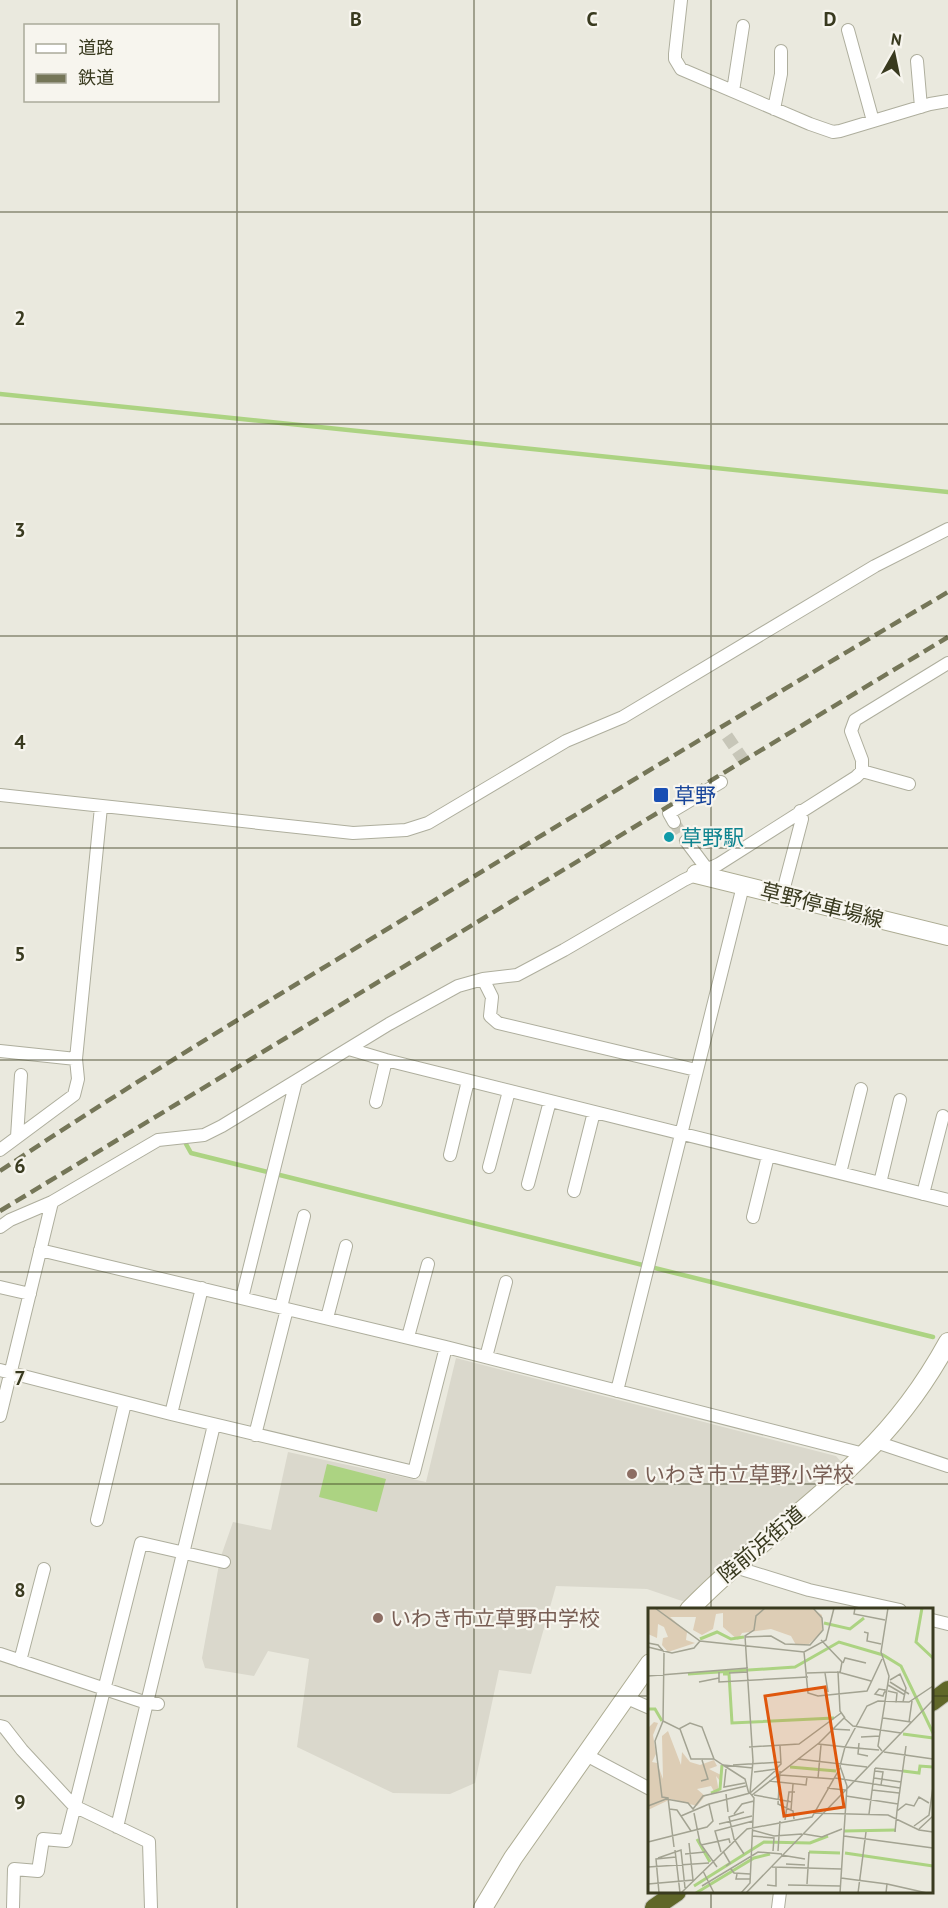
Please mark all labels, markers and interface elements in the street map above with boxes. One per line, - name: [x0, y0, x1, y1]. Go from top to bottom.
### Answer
- text: B: [350, 6, 362, 32]
- text: C: [586, 6, 598, 32]
- text: D: [824, 6, 837, 32]
- legend: [24, 24, 219, 102]
- north arrow: [864, 24, 924, 84]
- text: N: [890, 28, 903, 50]
- text: 道路: [78, 36, 114, 59]
- text: 鉄道: [78, 66, 114, 89]
- text: 2: [14, 305, 26, 331]
- text: 3: [14, 517, 26, 543]
- text: 4: [14, 729, 26, 755]
- place label: 草野: [674, 782, 716, 809]
- marker: 草野: [652, 786, 670, 804]
- place label: 草野駅: [681, 824, 744, 851]
- marker: 草野駅: [662, 830, 676, 844]
- street label: 草野停車場線: [758, 877, 886, 933]
- text: 5: [14, 941, 26, 967]
- text: 6: [14, 1153, 26, 1179]
- text: 7: [14, 1365, 26, 1391]
- place label: いわき市立草野小学校: [644, 1461, 854, 1488]
- marker: いわき市立草野小学校: [625, 1467, 639, 1481]
- street label: 陸前浜街道: [712, 1500, 810, 1588]
- text: 8: [14, 1577, 26, 1603]
- place label: いわき市立草野中学校: [390, 1605, 600, 1632]
- inset map: [648, 1608, 933, 1893]
- marker: いわき市立草野中学校: [371, 1611, 385, 1625]
- text: 9: [14, 1789, 26, 1815]

